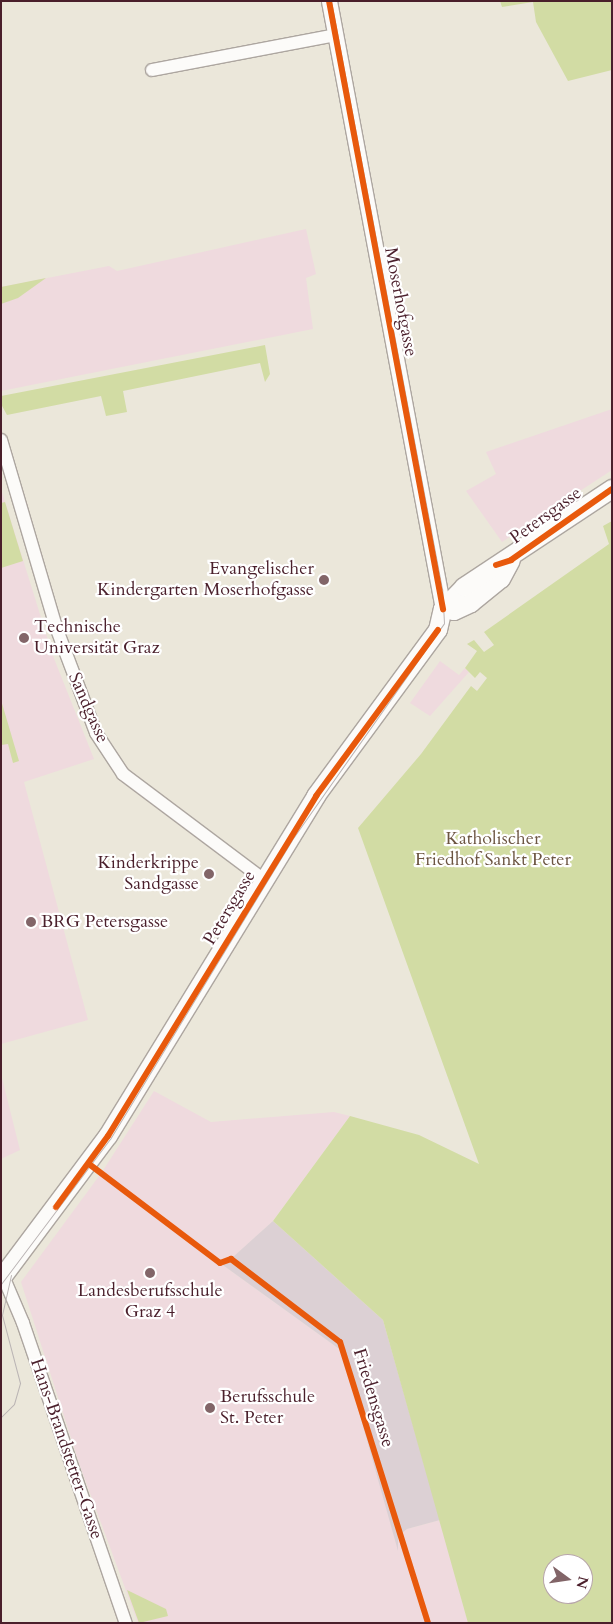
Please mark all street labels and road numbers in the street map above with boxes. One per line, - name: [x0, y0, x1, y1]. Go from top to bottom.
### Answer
- street label: Moserhofgasse: [379, 246, 421, 358]
- street label: Petersgasse: [506, 483, 586, 549]
- street label: Sandgasse: [63, 669, 113, 747]
- street label: Petersgasse: [199, 867, 261, 949]
- street label: Friedensgasse: [348, 1346, 398, 1450]
- street label: Hans-Brandstetter-Gasse: [25, 1356, 107, 1542]

